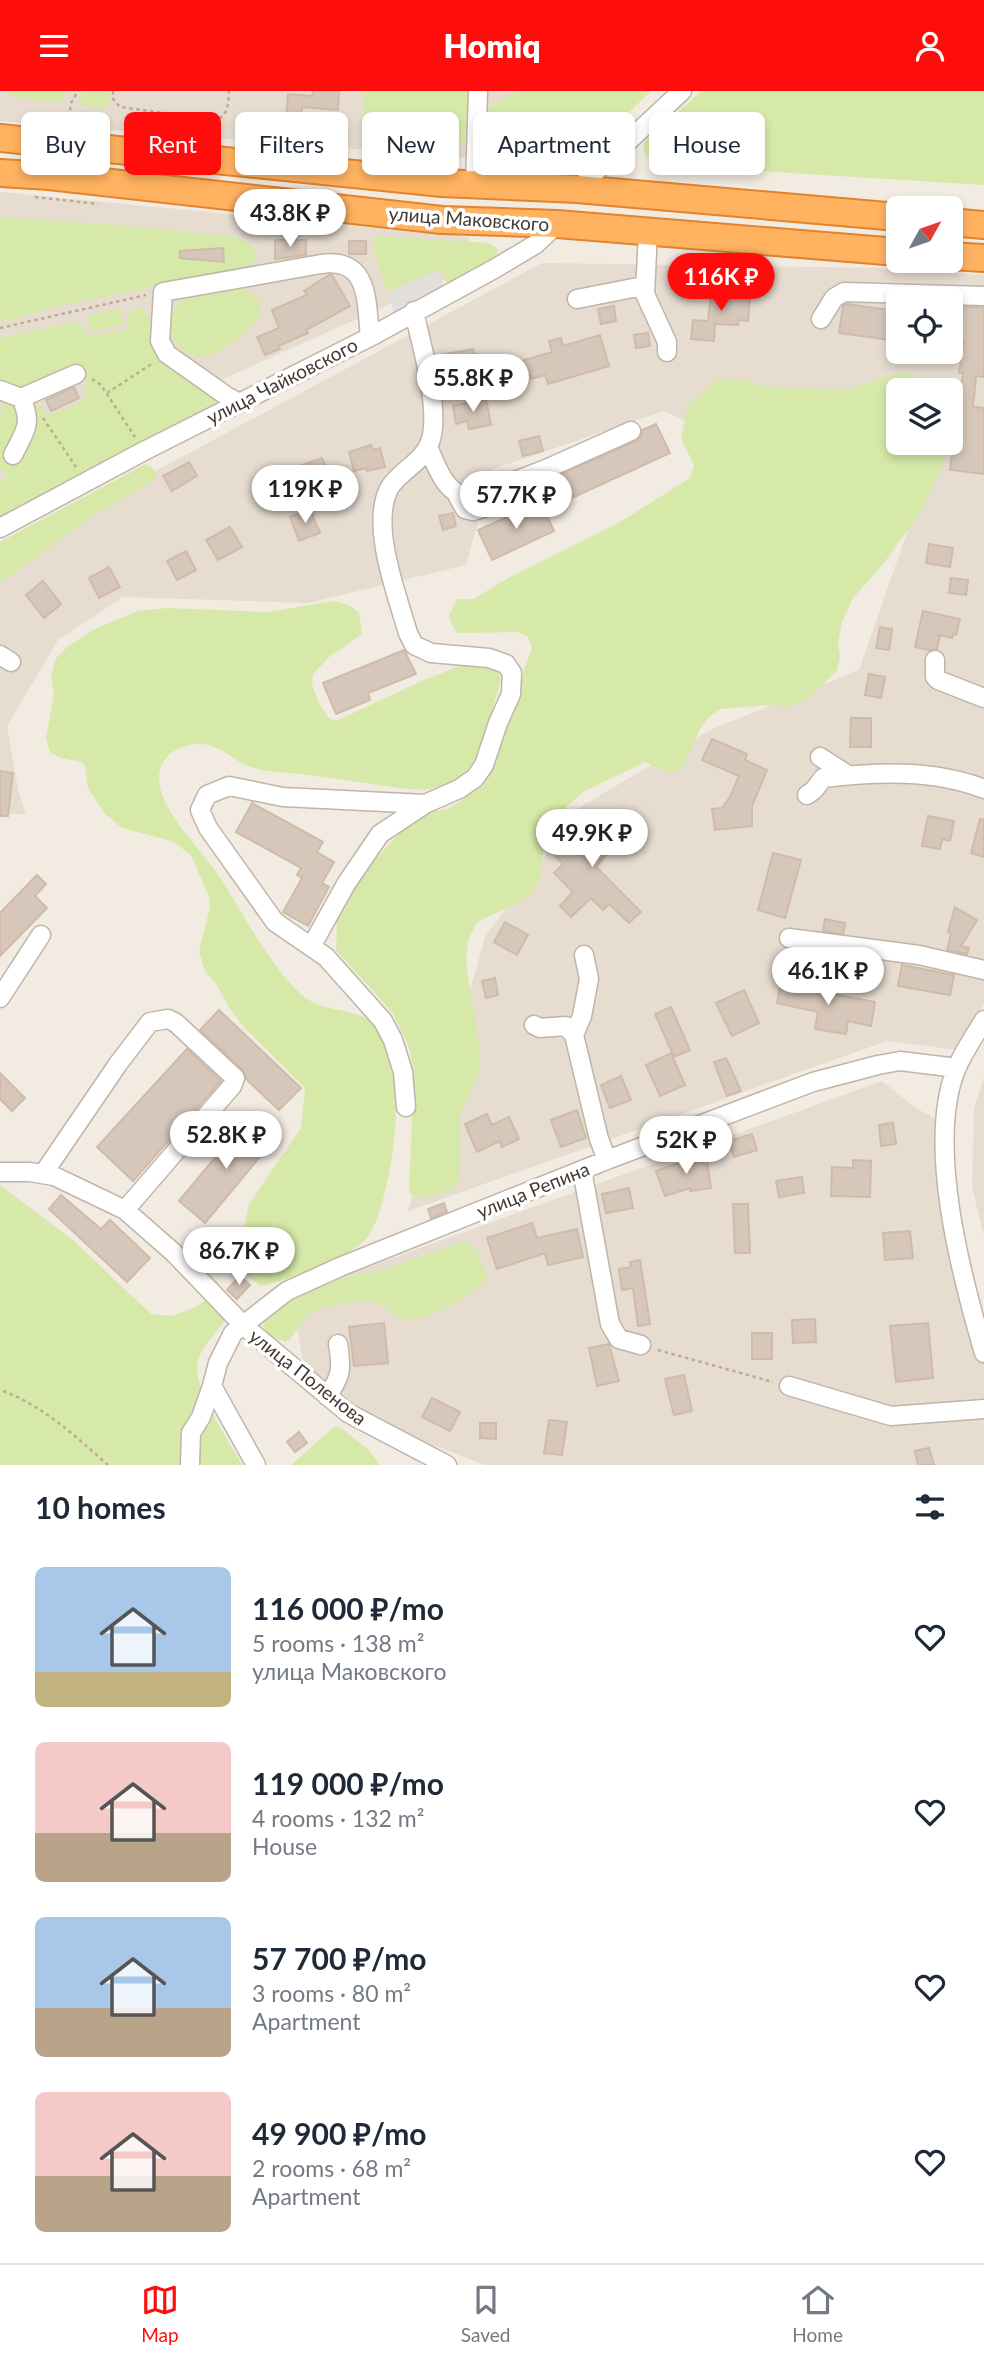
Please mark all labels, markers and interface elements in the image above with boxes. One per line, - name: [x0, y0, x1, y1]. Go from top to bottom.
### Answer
- text: Homiq: [443, 26, 541, 65]
- icon: menu: [35, 27, 73, 65]
- icon: person: [911, 27, 949, 65]
- chip: Buy: [21, 112, 110, 175]
- chip: Rent: [124, 112, 221, 175]
- chip: Filters: [235, 112, 348, 175]
- chip: New: [362, 112, 459, 175]
- chip: Apartment: [473, 112, 635, 175]
- chip: House: [649, 112, 765, 175]
- pin: 43.8K ₽: [225, 190, 355, 249]
- north arrow: [886, 196, 962, 273]
- map controls: [886, 196, 963, 455]
- text: 43.8K ₽: [250, 198, 330, 226]
- street label: улица Маковского: [388, 201, 550, 236]
- pin: 116K ₽: [664, 253, 778, 313]
- text: 116K ₽: [684, 262, 758, 290]
- button: locate: [886, 287, 963, 364]
- street label: улица Чайковского: [202, 333, 361, 429]
- pin: 55.8K ₽: [408, 355, 538, 414]
- text: 55.8K ₽: [433, 363, 513, 391]
- button: layers: [886, 378, 963, 455]
- pin: 119K ₽: [248, 465, 362, 525]
- pin: 57.7K ₽: [451, 471, 581, 531]
- text: 119K ₽: [268, 474, 342, 502]
- text: 57.7K ₽: [476, 480, 556, 508]
- pin: 49.9K ₽: [527, 809, 657, 869]
- text: 49.9K ₽: [552, 818, 632, 846]
- pin: 46.1K ₽: [763, 947, 893, 1007]
- text: 46.1K ₽: [788, 956, 868, 984]
- pin: 52.8K ₽: [161, 1111, 291, 1171]
- pin: 52K ₽: [637, 1117, 735, 1176]
- text: 52.8K ₽: [186, 1120, 266, 1148]
- text: 52K ₽: [655, 1125, 717, 1153]
- street label: улица Репина: [473, 1156, 593, 1223]
- pin: 86.7K ₽: [174, 1227, 304, 1287]
- text: 86.7K ₽: [199, 1236, 279, 1264]
- street label: улица Поленова: [245, 1324, 372, 1430]
- icon: filters: [911, 1488, 949, 1526]
- text: 10 homes: [35, 1489, 166, 1525]
- text: 116 000 ₽/mo: [252, 1590, 444, 1626]
- icon: home: [91, 1595, 175, 1679]
- icon: heart: [911, 1618, 949, 1656]
- text: 5 rooms · 138 m²: [252, 1629, 424, 1657]
- text: улица Маковского: [252, 1657, 447, 1685]
- text: 119 000 ₽/mo: [252, 1765, 444, 1801]
- icon: home: [91, 1770, 175, 1854]
- icon: heart: [911, 1793, 949, 1831]
- text: 4 rooms · 132 m²: [252, 1804, 424, 1832]
- text: House: [252, 1832, 317, 1860]
- text: 57 700 ₽/mo: [252, 1940, 427, 1976]
- icon: home: [91, 1945, 175, 2029]
- icon: heart: [911, 1968, 949, 2006]
- text: 3 rooms · 80 m²: [252, 1979, 411, 2007]
- text: Apartment: [252, 2007, 360, 2035]
- text: 49 900 ₽/mo: [252, 2115, 427, 2151]
- icon: home: [91, 2120, 175, 2204]
- icon: heart: [911, 2143, 949, 2181]
- text: 2 rooms · 68 m²: [252, 2154, 411, 2182]
- text: Apartment: [252, 2182, 360, 2210]
- tab: Map: [141, 2281, 179, 2346]
- tab: Saved: [461, 2281, 510, 2346]
- tab: Home: [792, 2281, 843, 2346]

